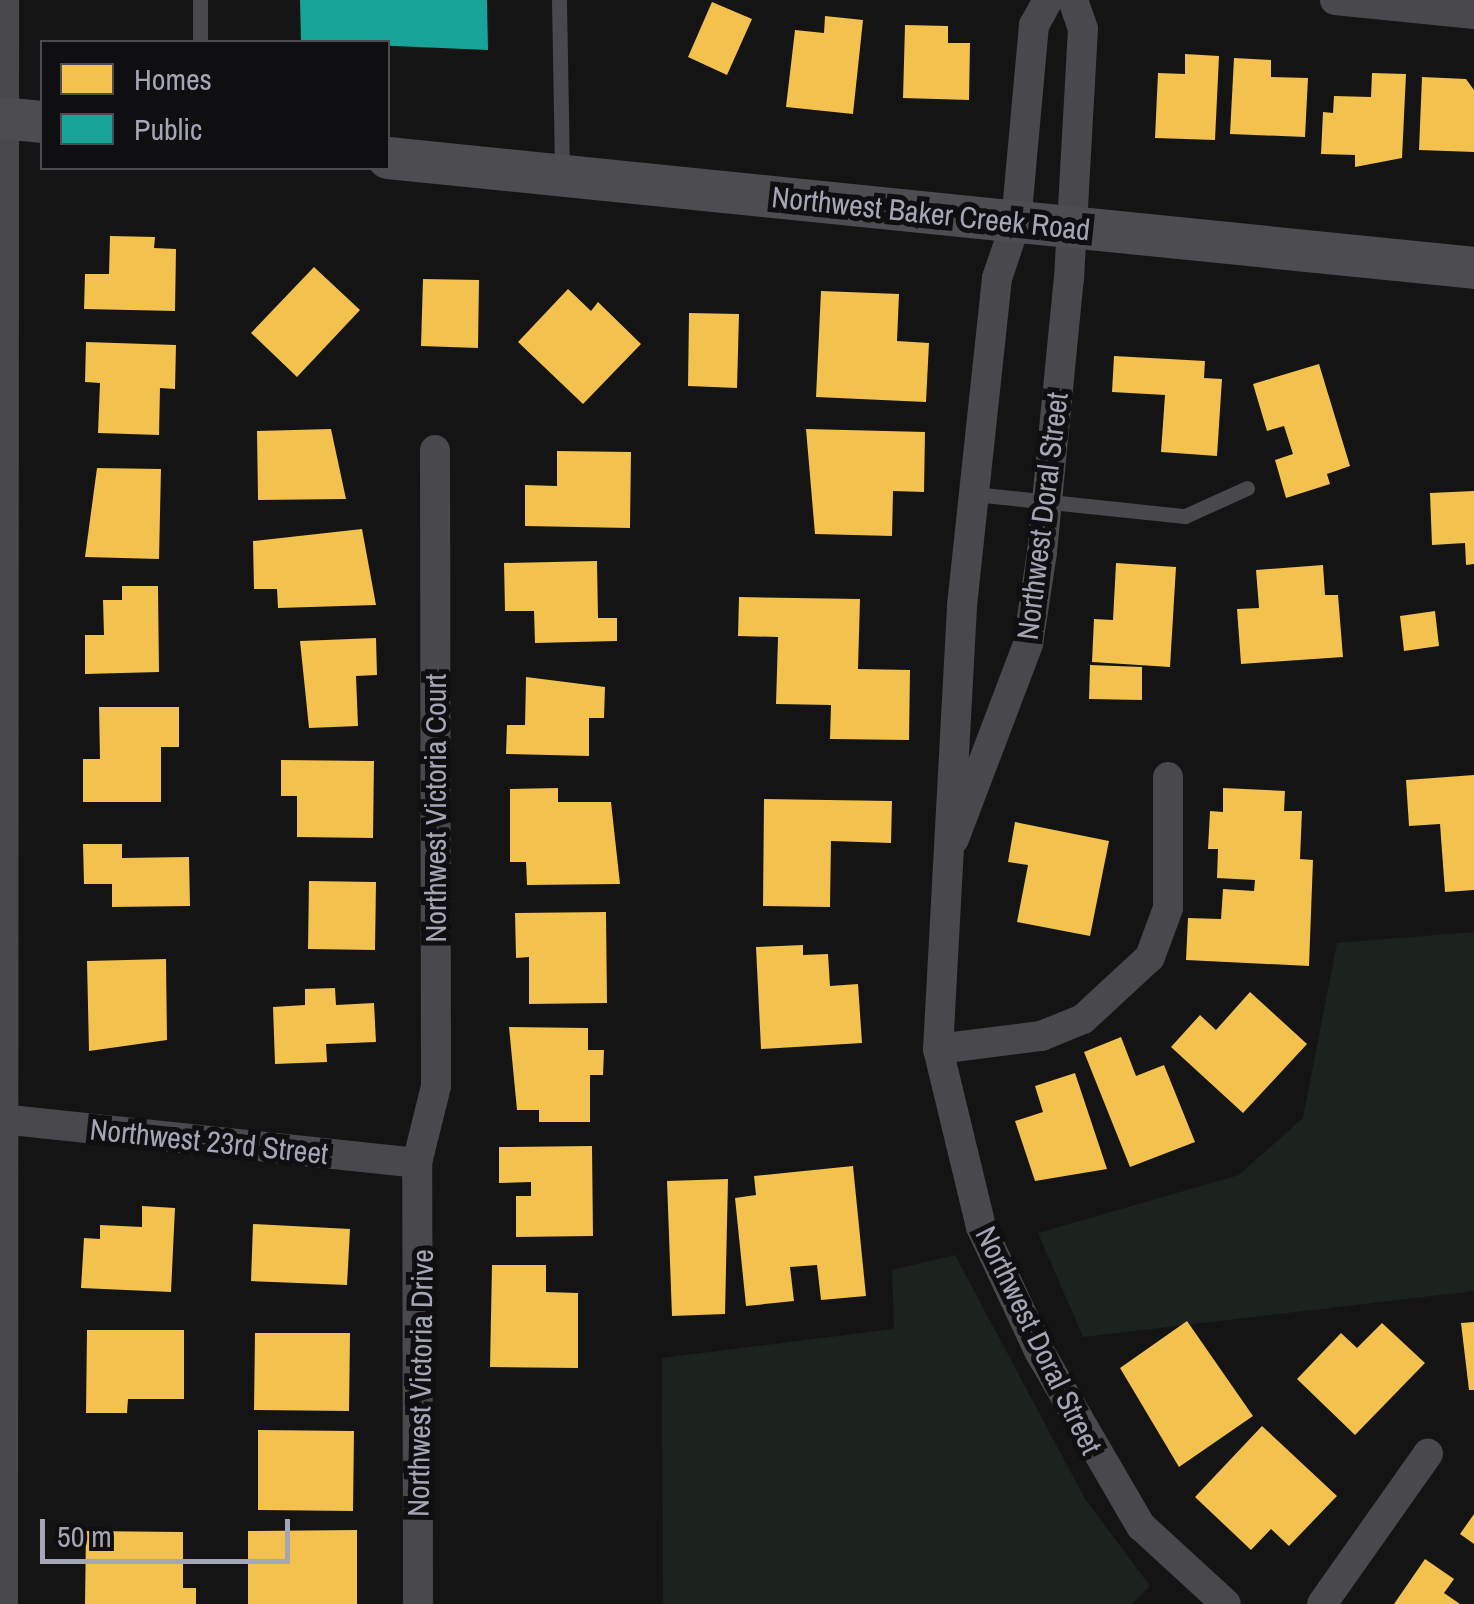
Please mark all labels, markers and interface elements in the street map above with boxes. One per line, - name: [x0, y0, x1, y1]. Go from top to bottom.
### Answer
- legend: [40, 40, 390, 170]
- text: Homes: [134, 59, 212, 99]
- text: Public: [134, 109, 202, 149]
- street label: Northwest Baker Creek Road: [770, 178, 1092, 248]
- street label: Northwest Doral Street: [1009, 390, 1075, 642]
- street label: Northwest Victoria Court: [417, 674, 453, 942]
- street label: Northwest 23rd Street: [88, 1111, 330, 1171]
- street label: Northwest Doral Street: [968, 1220, 1110, 1460]
- street label: Northwest Victoria Drive: [400, 1249, 440, 1517]
- scale bar: [45, 1499, 295, 1561]
- text: 50 m: [57, 1516, 112, 1556]

